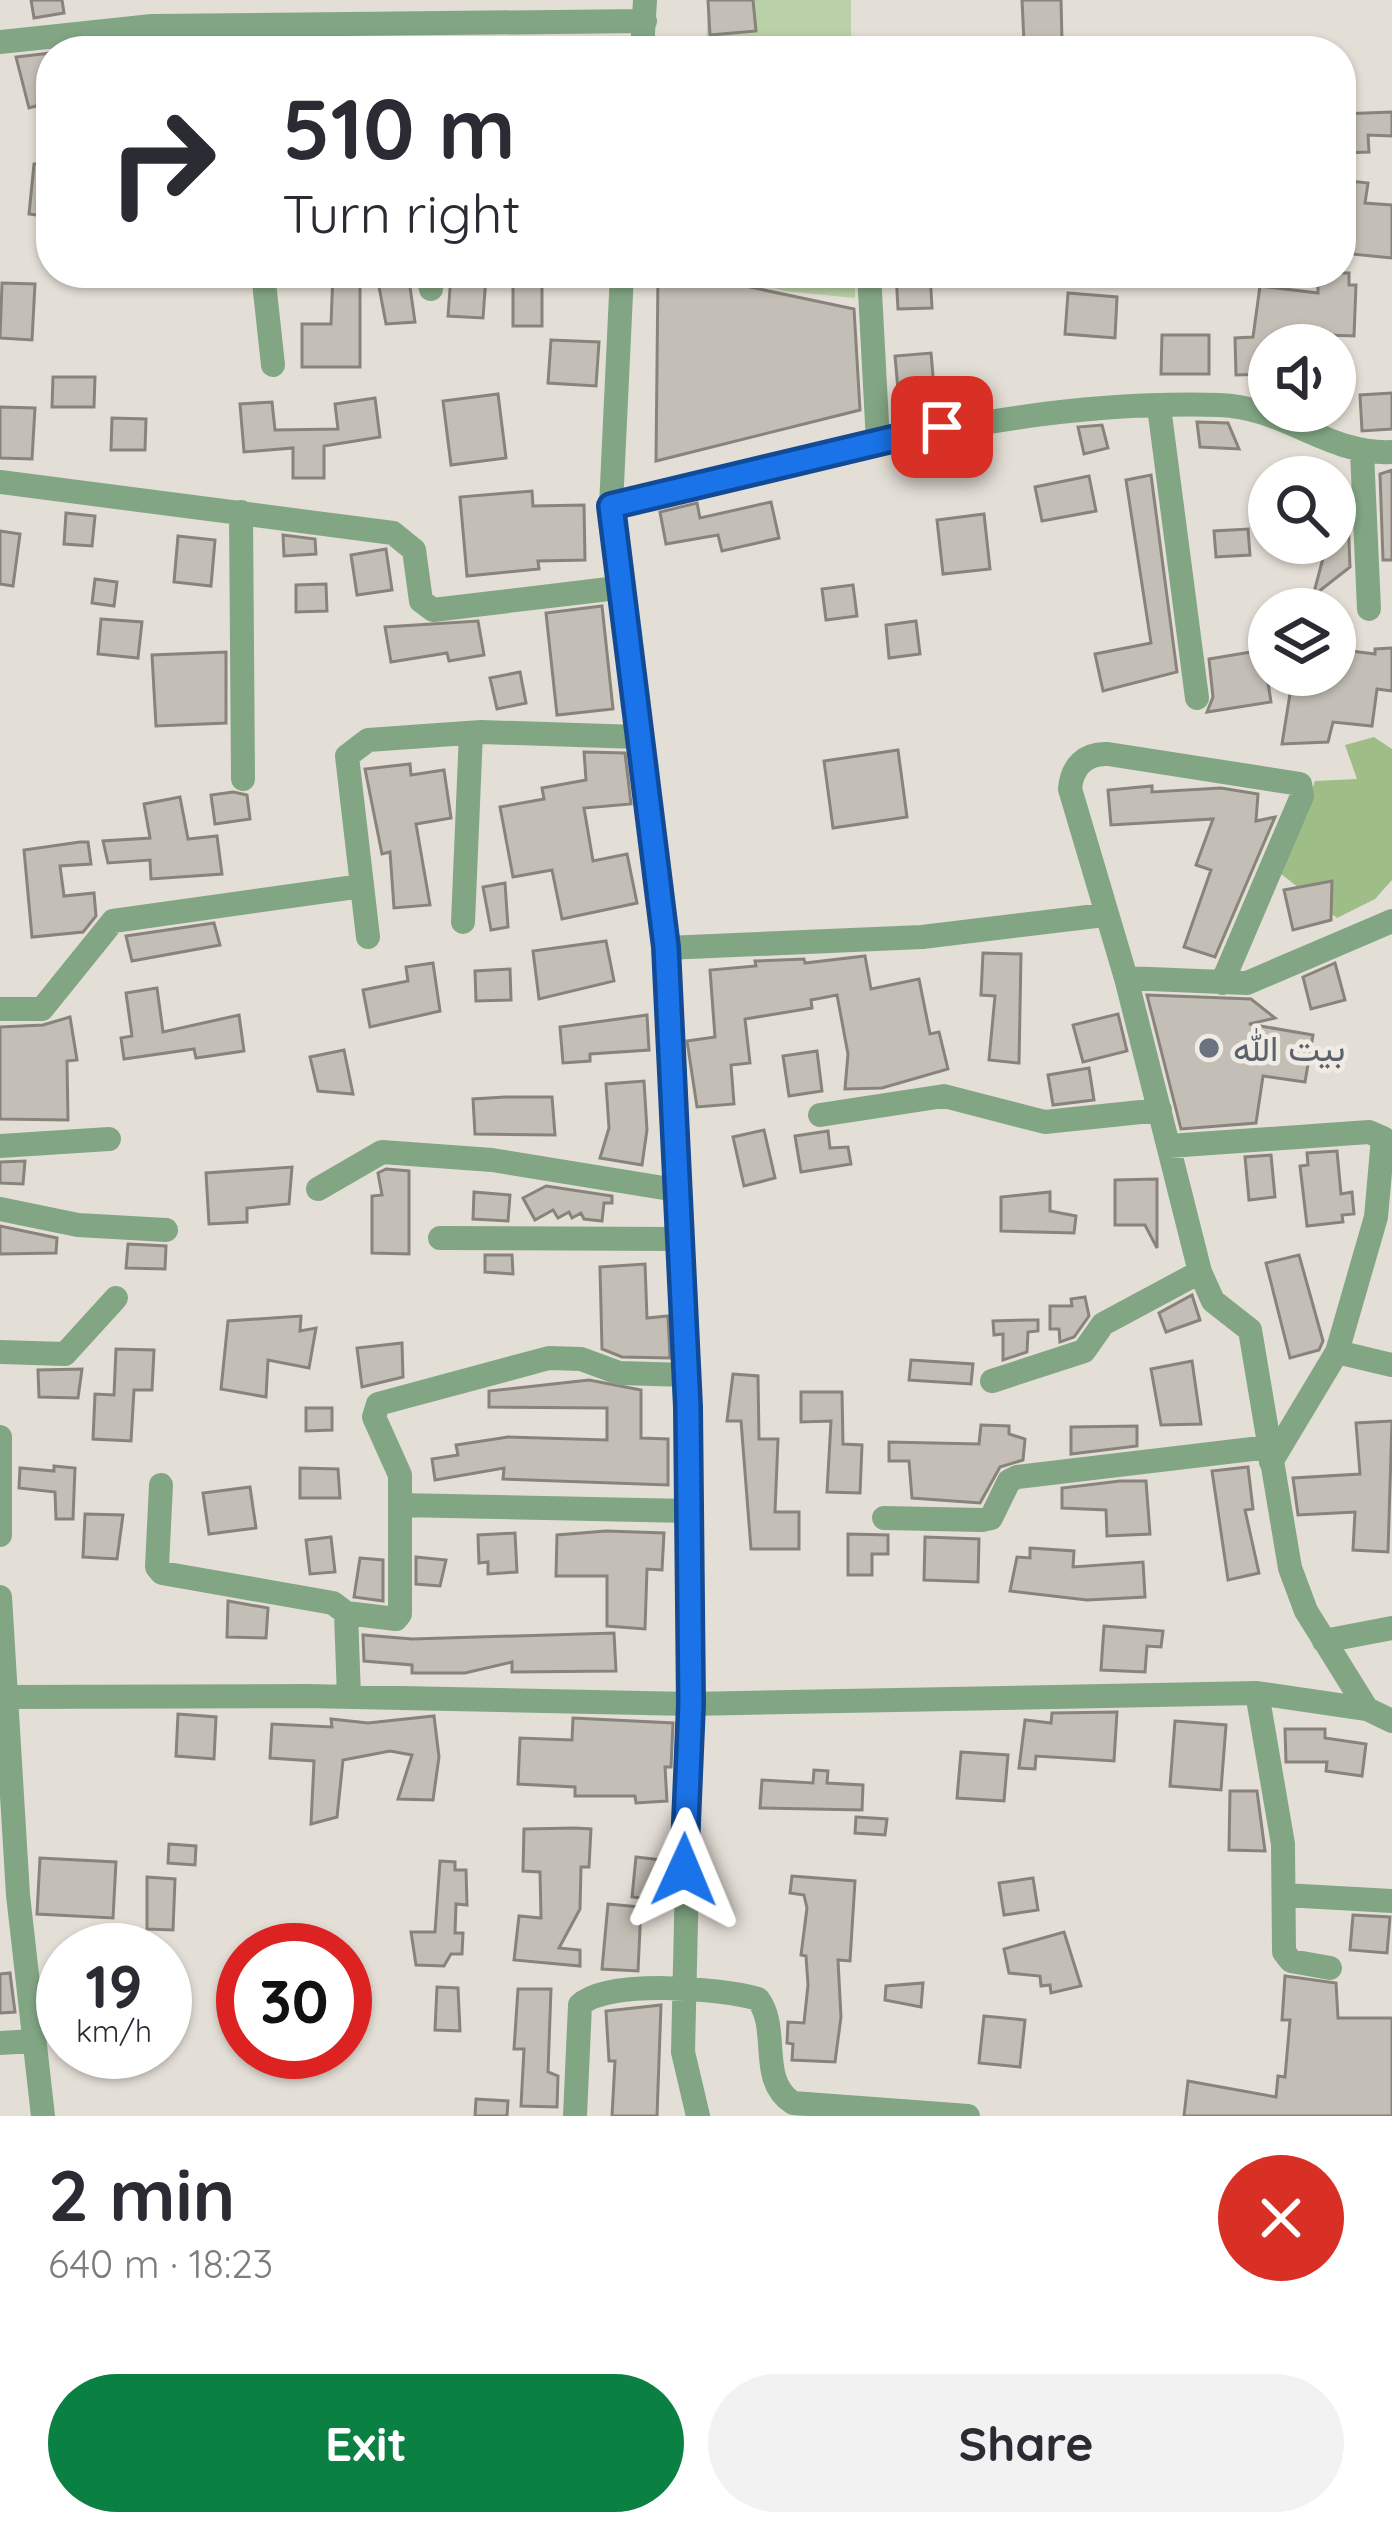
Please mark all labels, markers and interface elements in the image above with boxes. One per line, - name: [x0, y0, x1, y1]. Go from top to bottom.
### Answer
- text: 510 m: [282, 75, 516, 180]
- icon: right: [84, 84, 240, 240]
- text: Turn right: [282, 179, 521, 247]
- map controls: [1248, 324, 1356, 696]
- button: sound: [1248, 324, 1356, 432]
- pin: [891, 376, 993, 478]
- icon: arrive: [909, 394, 975, 460]
- button: search: [1248, 456, 1356, 564]
- button: layers: [1248, 588, 1356, 696]
- place label: بيت الله: [1233, 1025, 1345, 1070]
- marker: بيت الله: [1196, 1035, 1222, 1061]
- position arrow: [621, 1807, 747, 1933]
- speed limit sign: 30: [216, 1923, 372, 2079]
- text: 19: [85, 1948, 143, 2023]
- text: km/h: [76, 2012, 152, 2050]
- text: 2 min: [48, 2149, 235, 2239]
- button: close: [1218, 2155, 1344, 2281]
- text: 640 m · 18:23: [48, 2239, 273, 2288]
- button: Exit: [48, 2374, 684, 2512]
- button: Share: [708, 2374, 1344, 2512]

